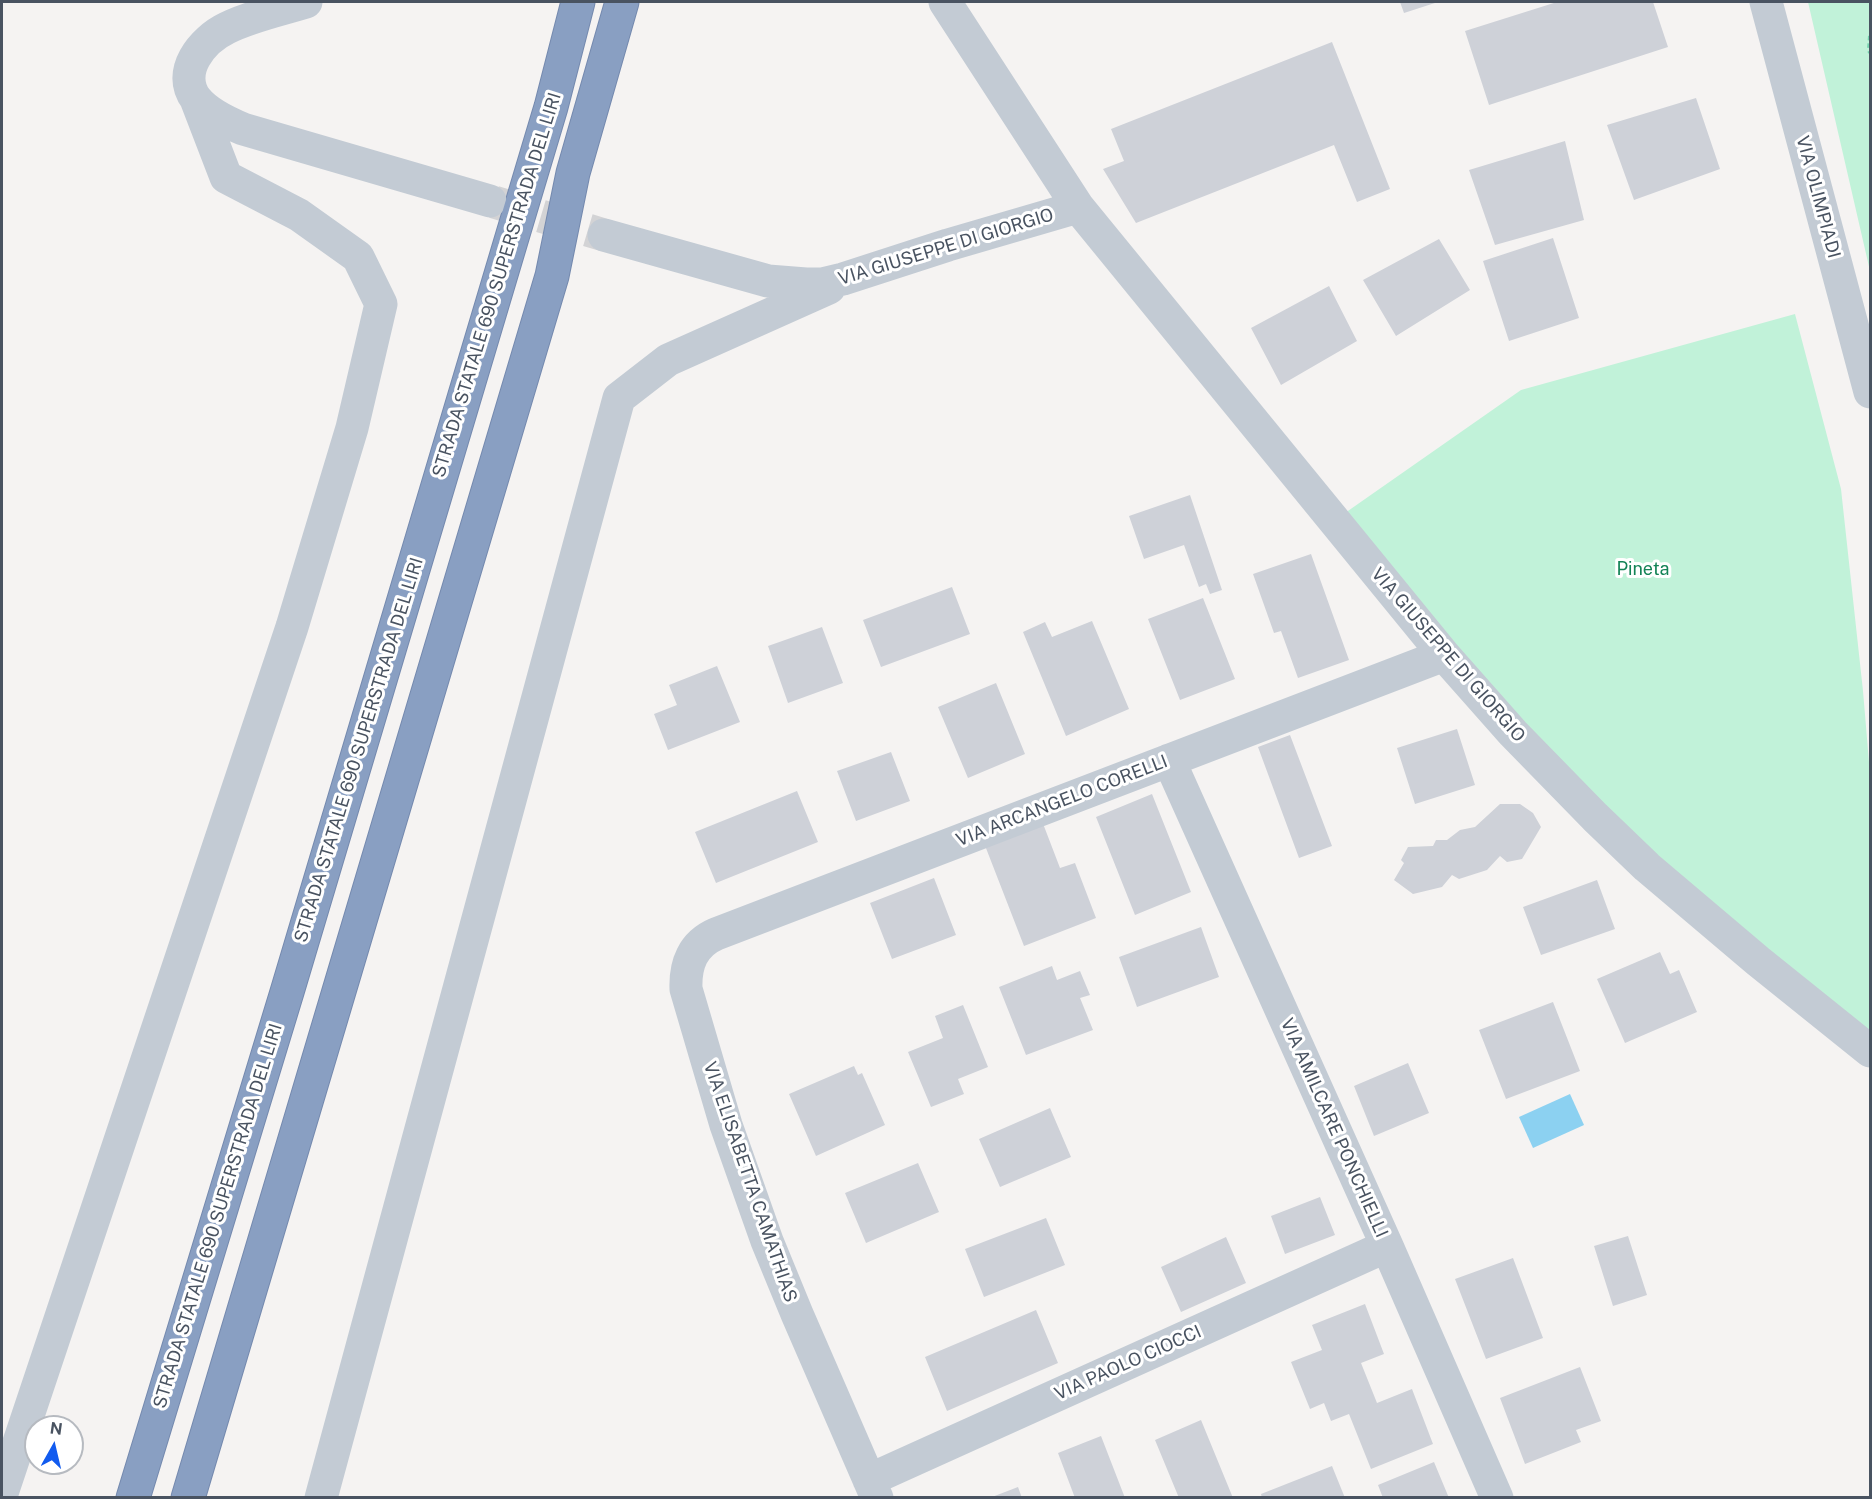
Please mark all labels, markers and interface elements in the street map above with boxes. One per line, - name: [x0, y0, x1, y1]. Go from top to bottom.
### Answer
- street label: STRADA STATALE 690 SUPERSTRADA DEL LIRI: [428, 90, 566, 480]
- street label: VIA OLIMPIADI: [1791, 133, 1845, 261]
- street label: VIA GIUSEPPE DI GIORGIO: [836, 204, 1056, 290]
- street label: STRADA STATALE 690 SUPERSTRADA DEL LIRI: [290, 555, 428, 945]
- park label: Pineta: [1616, 558, 1670, 580]
- street label: VIA GIUSEPPE DI GIORGIO: [1366, 563, 1530, 747]
- street label: VIA ARCANGELO CORELLI: [953, 751, 1171, 851]
- street label: VIA AMILCARE PONCHIELLI: [1276, 1015, 1392, 1241]
- street label: STRADA STATALE 690 SUPERSTRADA DEL LIRI: [149, 1021, 287, 1411]
- street label: VIA ELISABETTA CAMATHIAS: [699, 1059, 801, 1305]
- street label: VIA PAOLO CIOCCI: [1051, 1321, 1205, 1405]
- north arrow: [24, 1415, 84, 1475]
- text: N: [49, 1418, 64, 1439]

